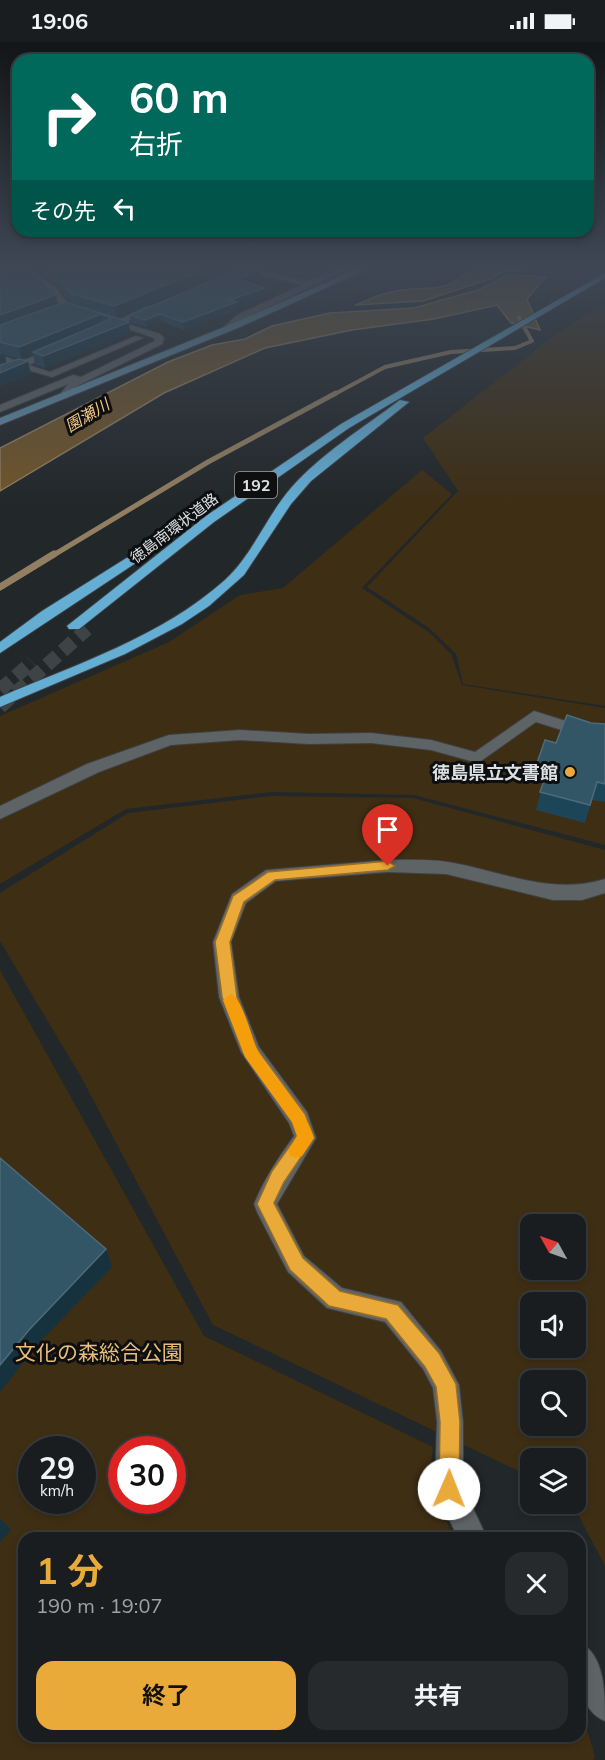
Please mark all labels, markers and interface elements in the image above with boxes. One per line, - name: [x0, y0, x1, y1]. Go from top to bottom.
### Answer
- text: 19:06: [30, 7, 88, 35]
- text: 60 m: [129, 71, 229, 124]
- icon: right: [30, 78, 108, 156]
- text: 右折: [129, 127, 183, 161]
- icon: left: [108, 192, 141, 225]
- text: その先: [30, 197, 96, 225]
- water label: 園瀬川: [61, 393, 114, 436]
- road number: 192: [235, 472, 277, 498]
- street label: 徳島南環状道路: [126, 489, 222, 567]
- place label: 徳島県立文書館: [432, 761, 558, 784]
- marker: 徳島県立文書館: [563, 765, 577, 779]
- pin: [362, 804, 413, 866]
- icon: arrive: [371, 813, 404, 846]
- north arrow: [520, 1214, 586, 1280]
- map controls: [520, 1214, 586, 1514]
- button: sound: [520, 1292, 586, 1358]
- park label: 文化の森総合公園: [15, 1339, 183, 1365]
- button: search: [520, 1370, 586, 1436]
- speed limit sign: 30: [108, 1436, 186, 1514]
- button: layers: [520, 1448, 586, 1514]
- text: 29: [39, 1449, 75, 1487]
- position arrow: [417, 1457, 481, 1521]
- text: km/h: [40, 1481, 74, 1500]
- text: 1 分: [36, 1548, 103, 1593]
- button: close: [505, 1552, 568, 1615]
- text: 190 m · 19:07: [36, 1593, 162, 1618]
- button: 終了: [36, 1661, 296, 1730]
- button: 共有: [308, 1661, 568, 1730]

